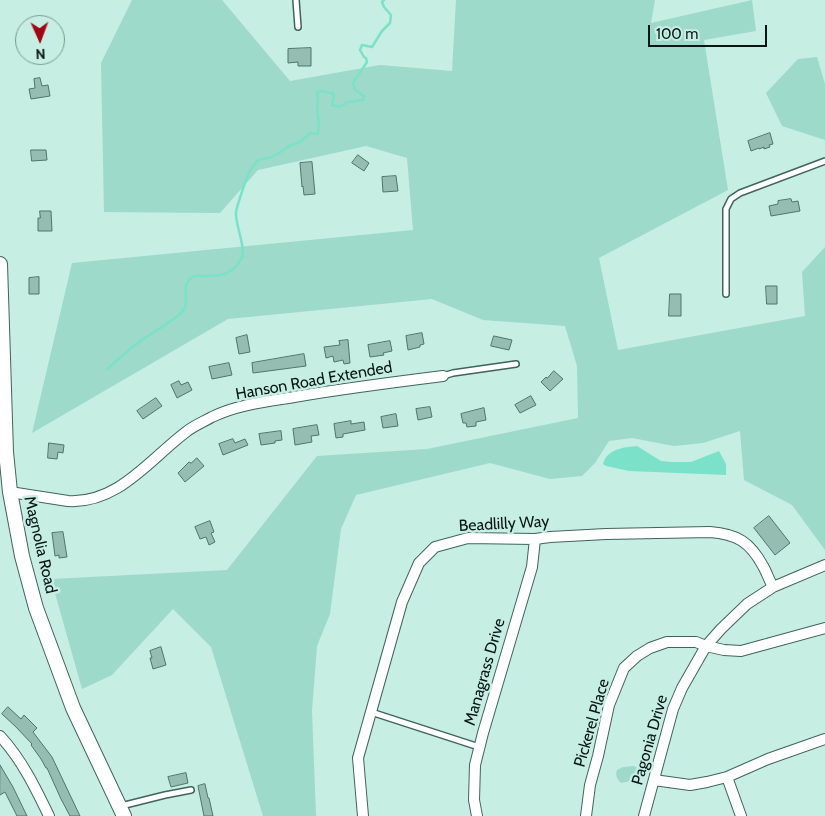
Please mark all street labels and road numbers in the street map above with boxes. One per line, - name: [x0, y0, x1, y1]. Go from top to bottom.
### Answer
- street label: Hanson Road Extended: [234, 358, 394, 404]
- street label: Magnolia Road: [19, 494, 61, 596]
- street label: Beadlilly Way: [458, 512, 550, 536]
- street label: Managrass Drive: [461, 616, 509, 728]
- street label: Pickerel Place: [570, 677, 614, 769]
- street label: Pagonia Drive: [628, 693, 672, 787]

